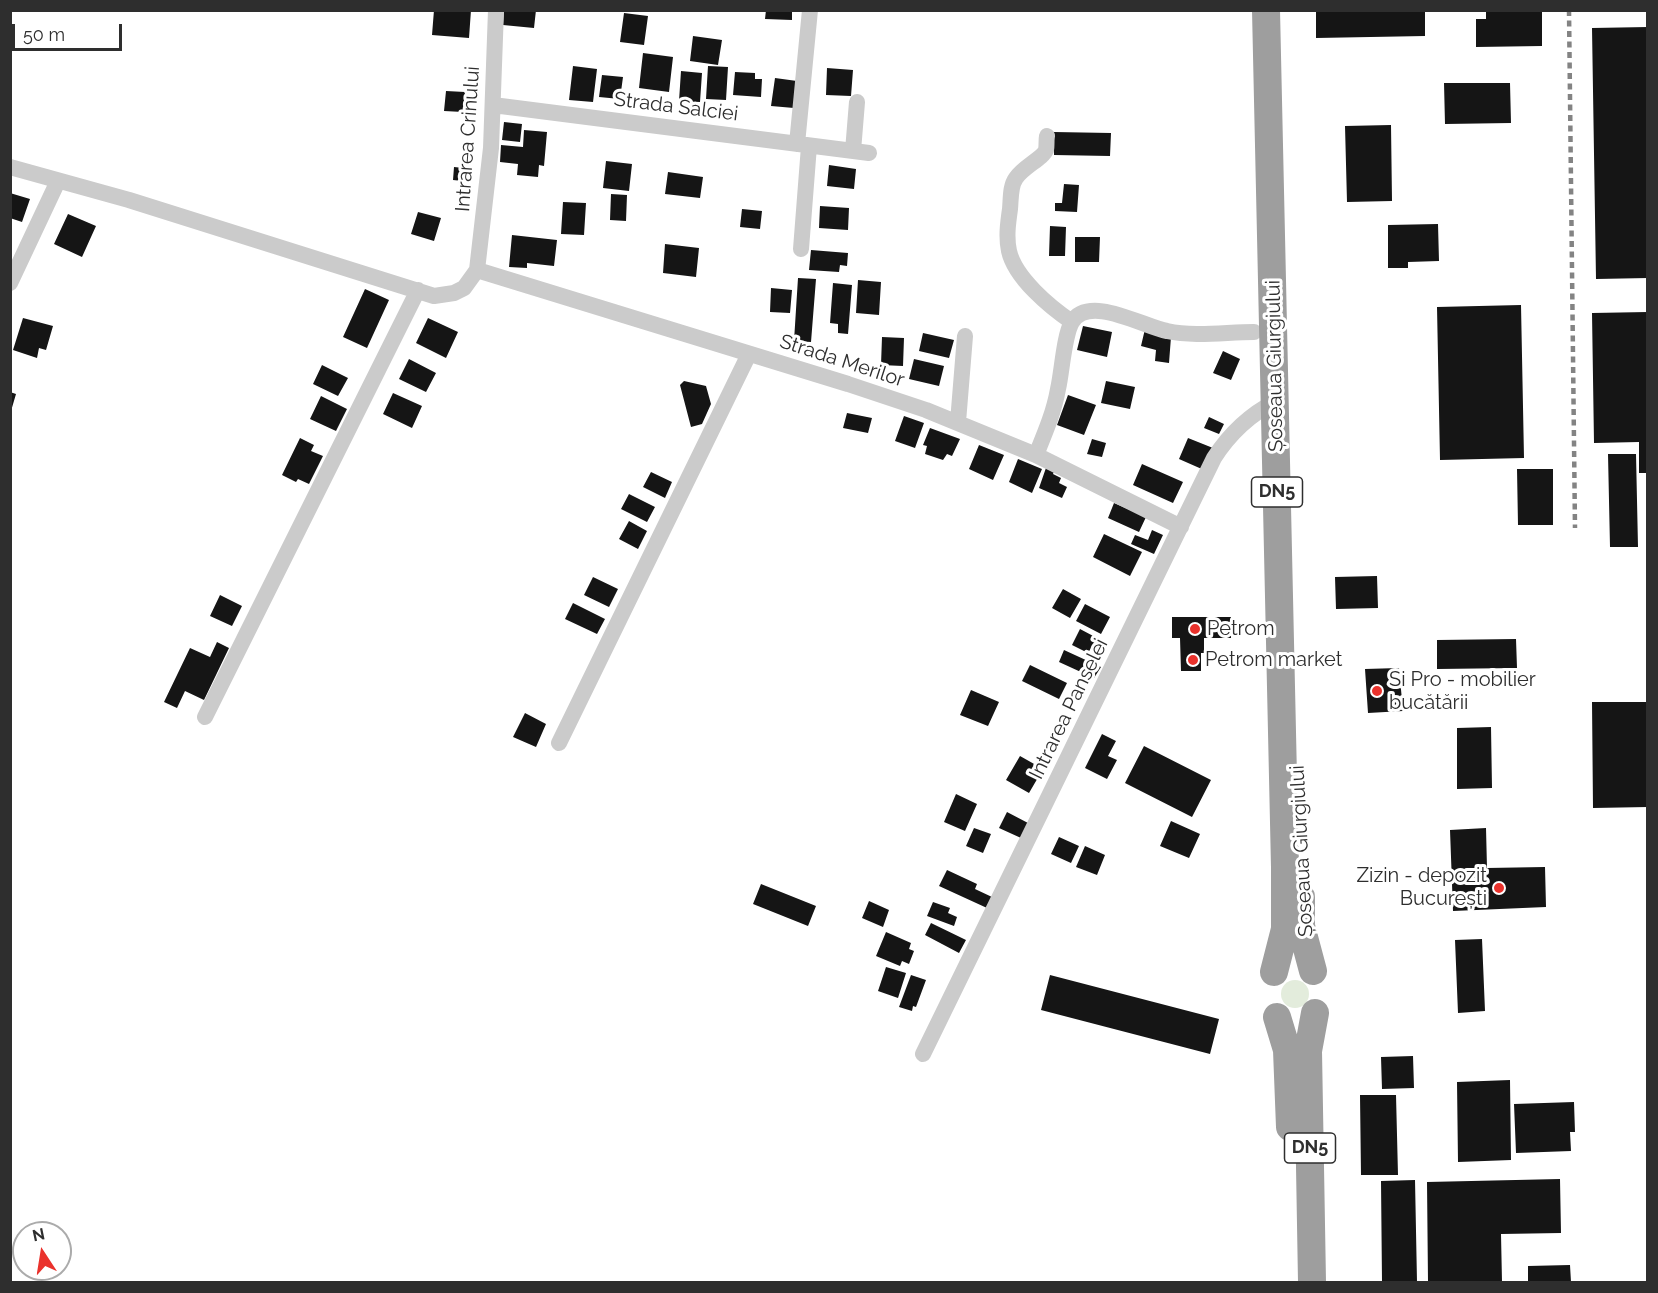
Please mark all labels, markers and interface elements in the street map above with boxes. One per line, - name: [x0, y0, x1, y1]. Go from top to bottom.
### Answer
- scale bar: [15, 12, 124, 50]
- text: 50 m: [23, 24, 65, 45]
- street label: Intrarea Crinului: [451, 65, 485, 213]
- street label: Strada Salciei: [613, 87, 739, 127]
- street label: Șoseaua Giurgiului: [1262, 280, 1288, 452]
- street label: Strada Merilor: [777, 330, 907, 392]
- road number: DN5: [1252, 477, 1302, 507]
- place label: Petrom: [1207, 617, 1275, 641]
- marker: Petrom: [1188, 622, 1202, 636]
- street label: Intrarea Panselei: [1025, 635, 1113, 783]
- place label: Petrom market: [1205, 648, 1342, 672]
- marker: Petrom market: [1186, 653, 1200, 667]
- place label: Si Pro - mobilier bucătării: [1389, 668, 1536, 715]
- marker: Si Pro - mobilier bucătării: [1370, 684, 1384, 698]
- street label: Șoseaua Giurgiului: [1286, 765, 1318, 937]
- place label: Zizin - depozit București: [1356, 864, 1487, 911]
- marker: Zizin - depozit București: [1492, 881, 1506, 895]
- road number: DN5: [1284, 1133, 1336, 1163]
- north arrow: [12, 1221, 72, 1281]
- text: N: [31, 1224, 47, 1245]

